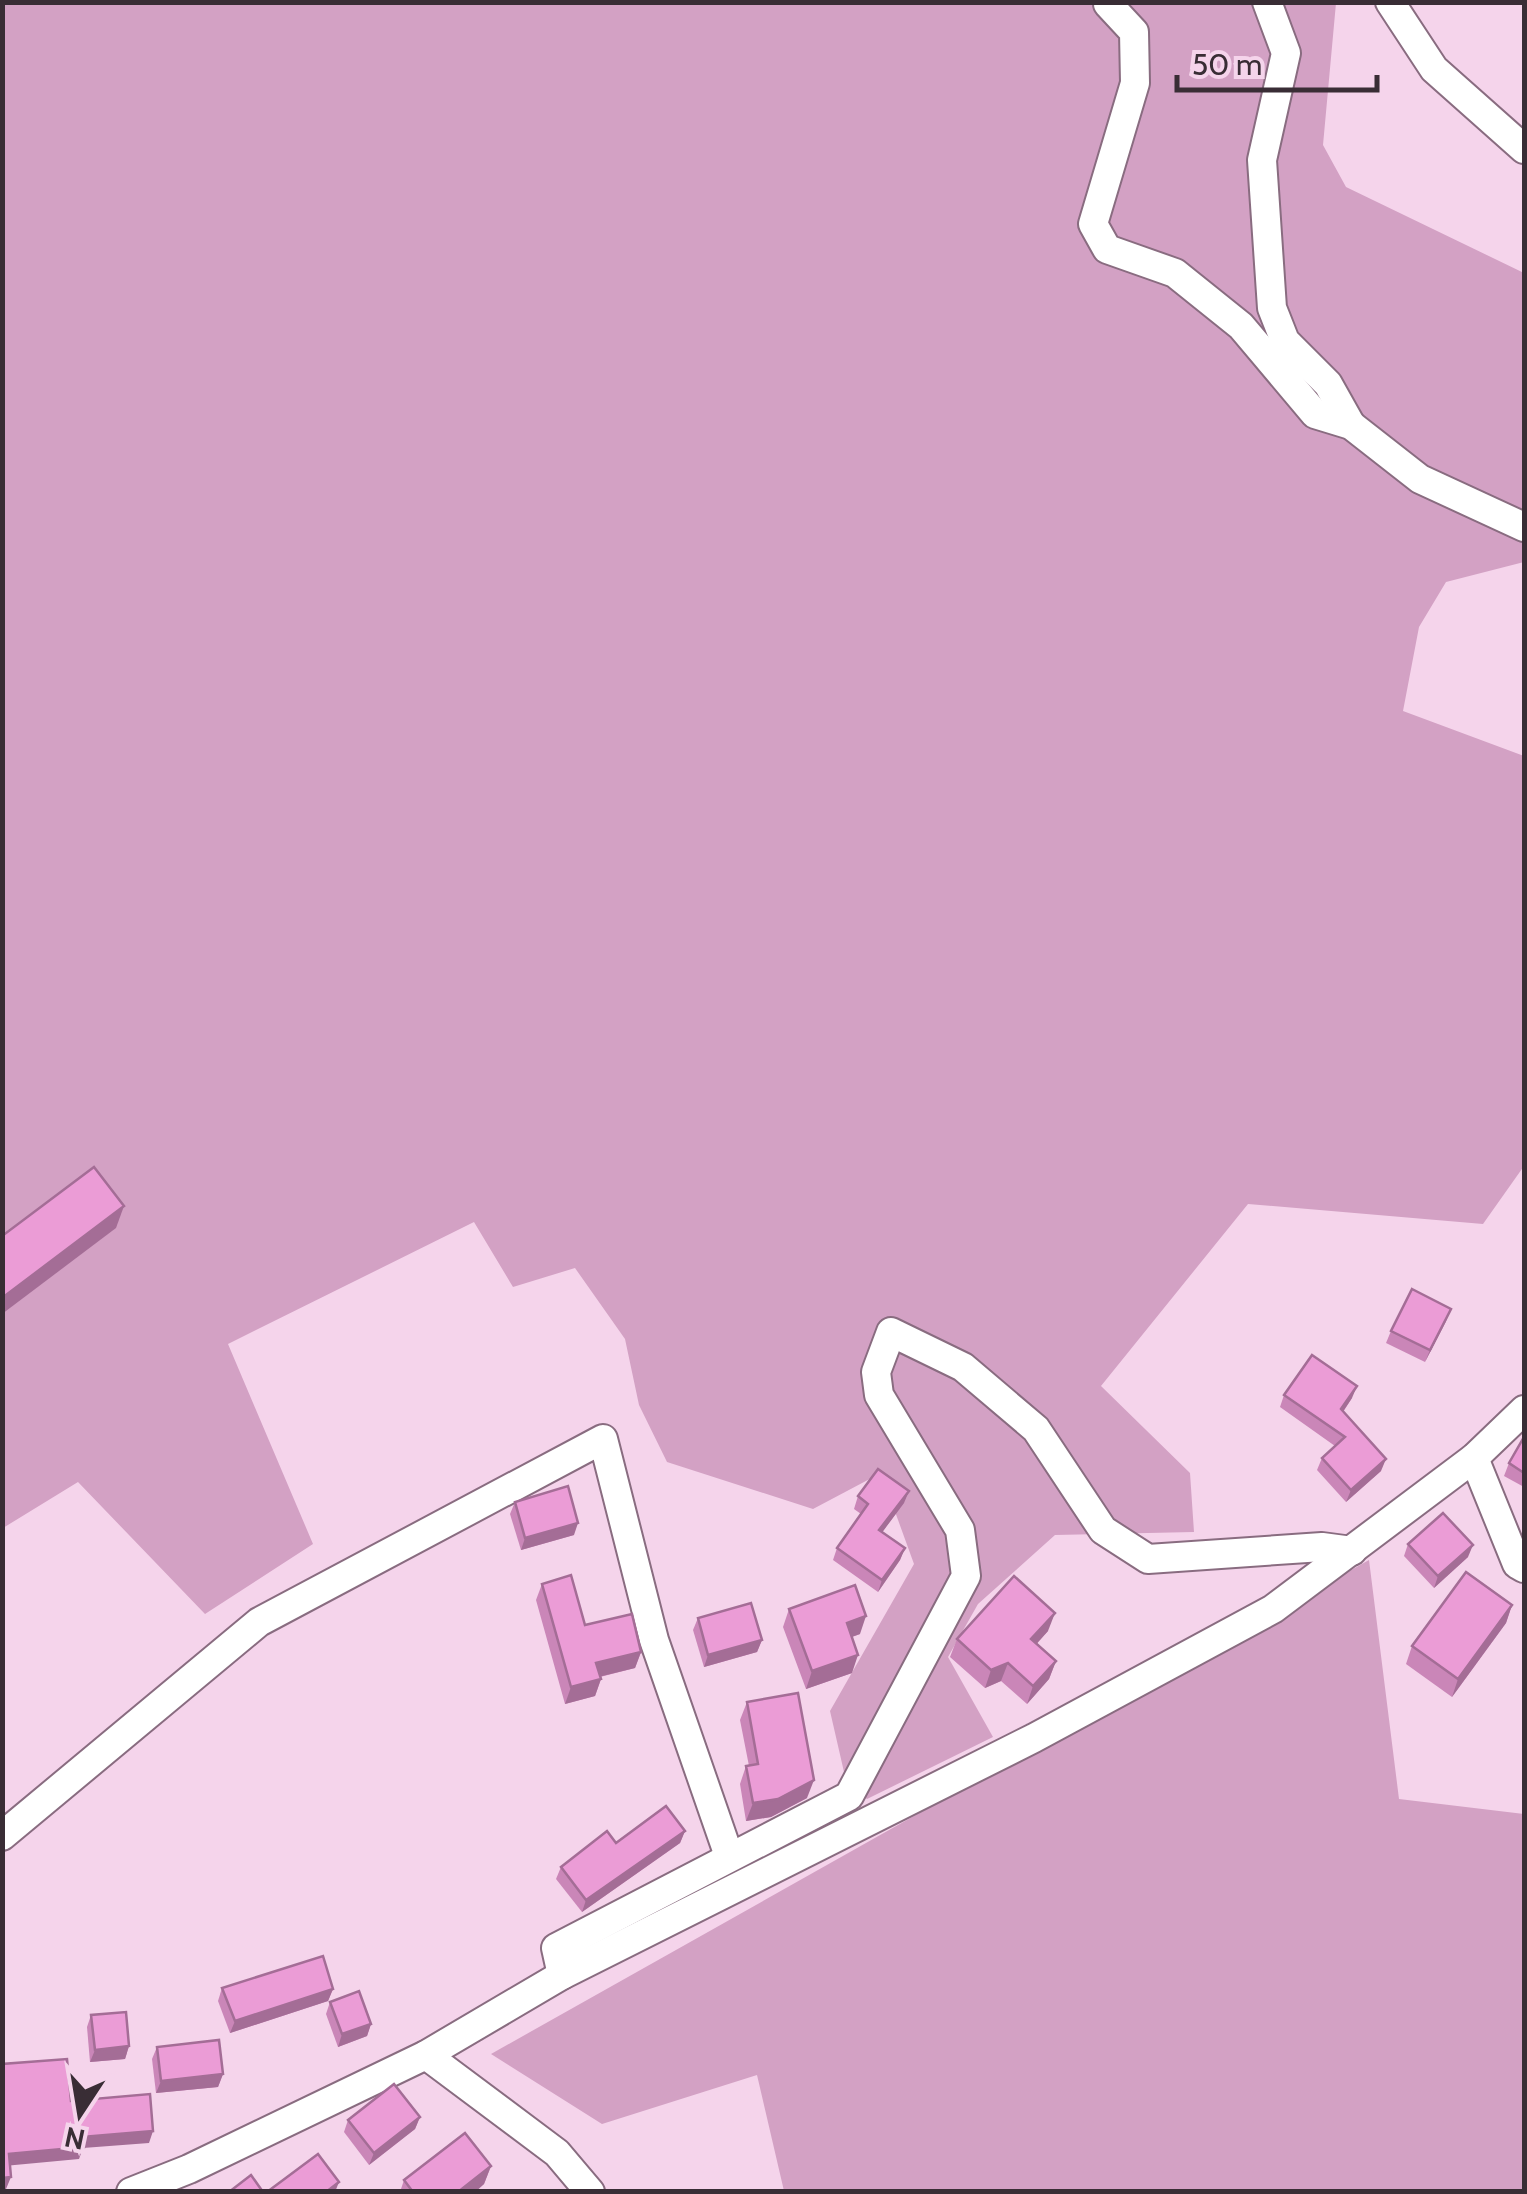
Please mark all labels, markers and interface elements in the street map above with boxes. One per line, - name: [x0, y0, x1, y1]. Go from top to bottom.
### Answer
- scale bar: [1177, 30, 1377, 92]
- text: 50 m: [1192, 46, 1262, 83]
- north arrow: [30, 2064, 130, 2164]
- text: N: [62, 2120, 88, 2157]

